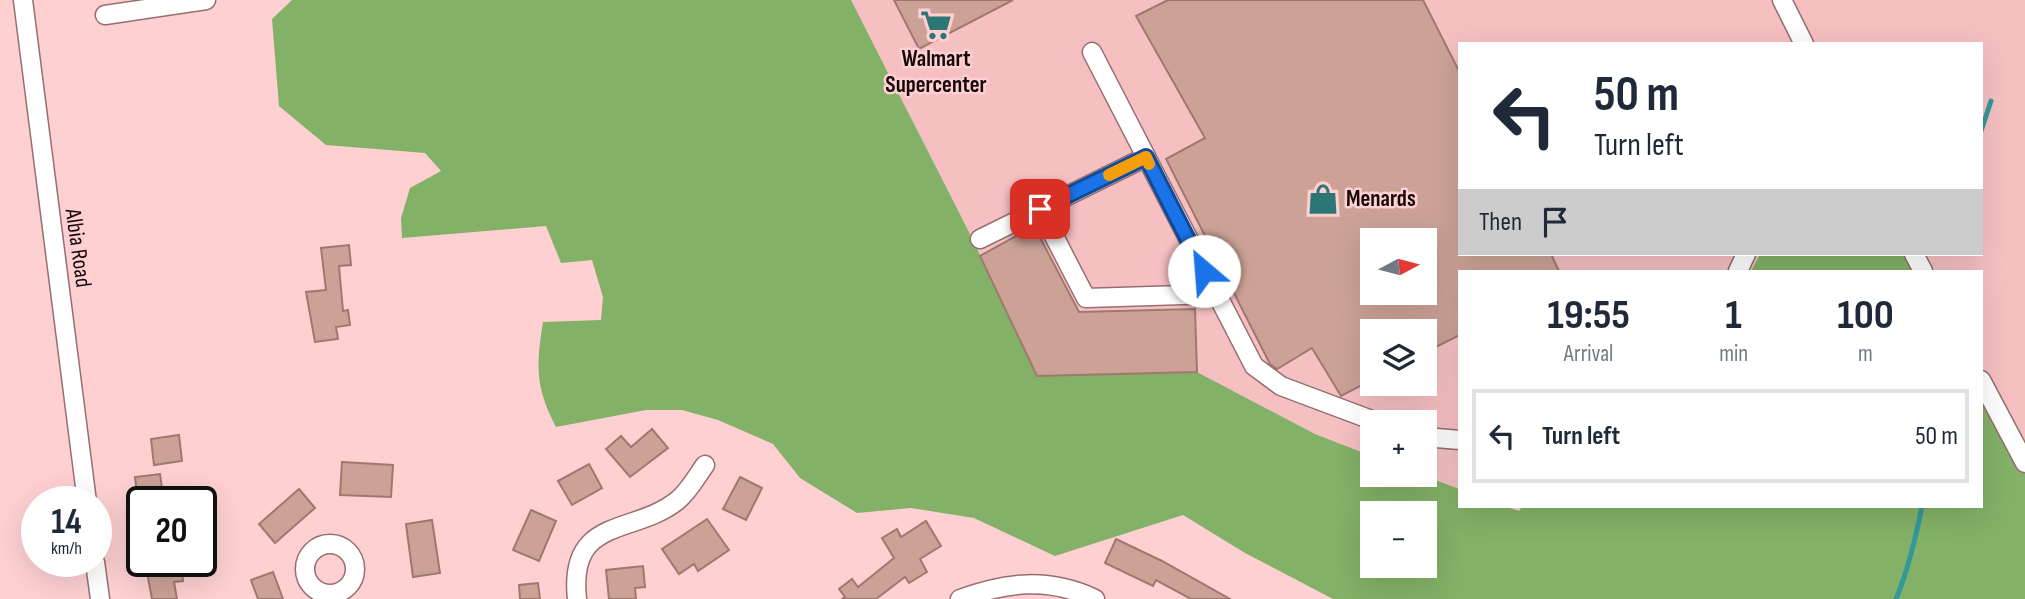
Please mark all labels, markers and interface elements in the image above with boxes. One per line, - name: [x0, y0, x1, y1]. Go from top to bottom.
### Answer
- supermarket icon: Walmart Supercenter: [919, 8, 953, 42]
- place label: Walmart Supercenter: [885, 45, 987, 99]
- text: 50 m: [1594, 66, 1679, 125]
- icon: left: [1479, 70, 1570, 161]
- text: Turn left: [1594, 126, 1684, 165]
- pin: [1010, 179, 1070, 239]
- shop icon: Menards: [1306, 182, 1340, 216]
- place label: Menards: [1346, 185, 1416, 213]
- icon: arrive: [1021, 190, 1059, 228]
- icon: arrive: [1536, 203, 1574, 241]
- street label: Albia Road: [58, 206, 97, 289]
- text: Then: [1479, 207, 1522, 238]
- north arrow: [1360, 228, 1437, 304]
- map controls: [1360, 228, 1437, 578]
- position arrow: [1167, 234, 1241, 308]
- text: 19:55: [1547, 290, 1630, 341]
- text: 1: [1725, 290, 1742, 341]
- text: 100: [1837, 290, 1894, 341]
- button: layers: [1360, 319, 1437, 396]
- text: Arrival: [1564, 340, 1613, 368]
- text: min: [1719, 340, 1748, 368]
- text: m: [1858, 340, 1873, 368]
- button: +: [1360, 410, 1437, 487]
- icon: left: [1483, 417, 1521, 455]
- text: Turn left: [1542, 421, 1620, 452]
- text: 50 m: [1915, 421, 1958, 452]
- speed limit sign: 20: [126, 486, 217, 577]
- text: 14: [51, 501, 82, 544]
- button: −: [1360, 501, 1437, 578]
- text: km/h: [51, 538, 82, 559]

